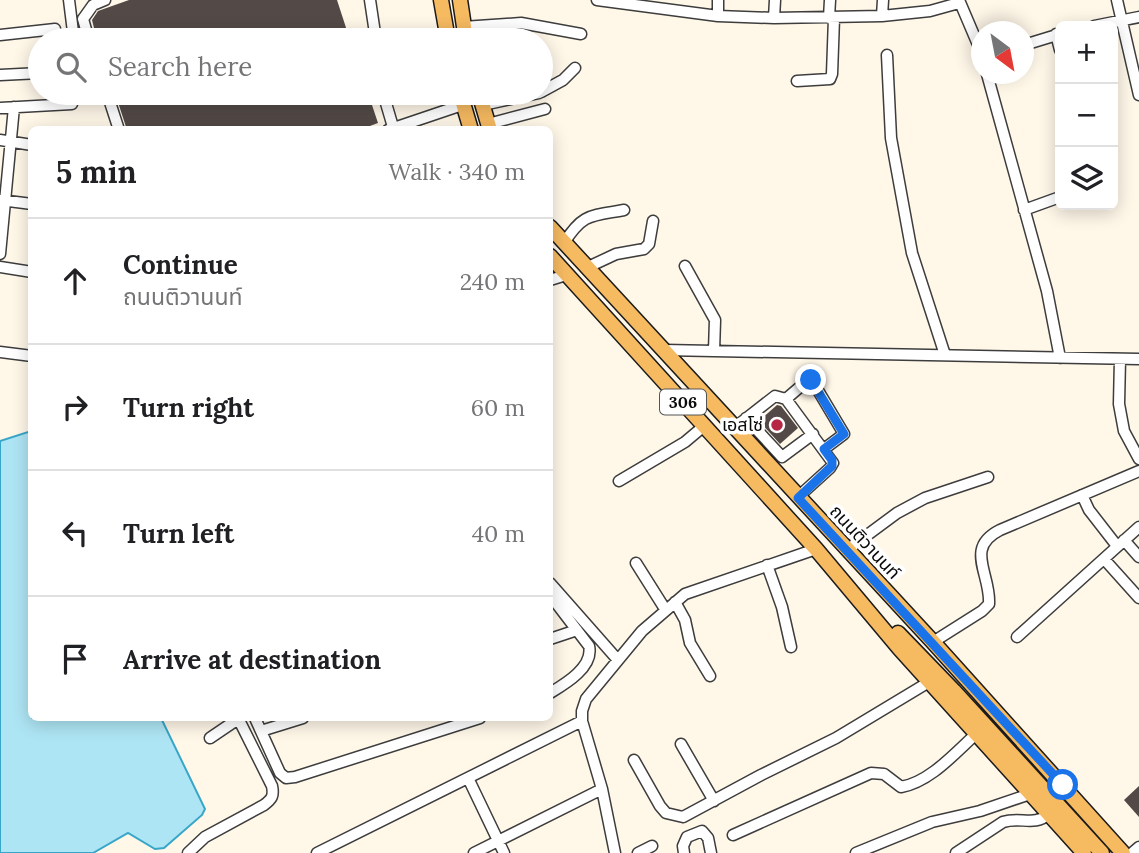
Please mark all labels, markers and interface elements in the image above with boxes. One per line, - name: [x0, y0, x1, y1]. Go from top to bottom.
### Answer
- north arrow: [971, 21, 1034, 84]
- map controls: [1055, 21, 1118, 210]
- button: +: [1055, 21, 1118, 84]
- search box: [28, 28, 553, 105]
- icon: search: [52, 48, 90, 86]
- text: Search here: [108, 50, 252, 83]
- button: −: [1055, 84, 1118, 147]
- button: layers: [1055, 147, 1118, 210]
- text: 5 min: [56, 153, 137, 191]
- text: Walk · 340 m: [389, 157, 525, 186]
- text: Continue: [123, 248, 238, 281]
- icon: ahead: [56, 262, 94, 300]
- text: 240 m: [460, 267, 525, 296]
- text: ถนนติวานนท์: [123, 282, 243, 311]
- route end: [795, 364, 826, 395]
- icon: right: [56, 388, 94, 426]
- road number: 306: [660, 390, 706, 414]
- text: Turn right: [123, 391, 254, 424]
- text: 60 m: [471, 393, 525, 422]
- place label: เอสโซ่: [722, 413, 763, 436]
- marker: เอสโซ่: [769, 417, 785, 433]
- street label: ถนนติวานนท์: [825, 500, 906, 584]
- icon: left: [56, 514, 94, 552]
- text: Turn left: [123, 517, 234, 550]
- text: 40 m: [472, 519, 525, 548]
- icon: arrive: [56, 640, 94, 678]
- text: Arrive at destination: [123, 643, 381, 676]
- route start: [1047, 769, 1078, 800]

